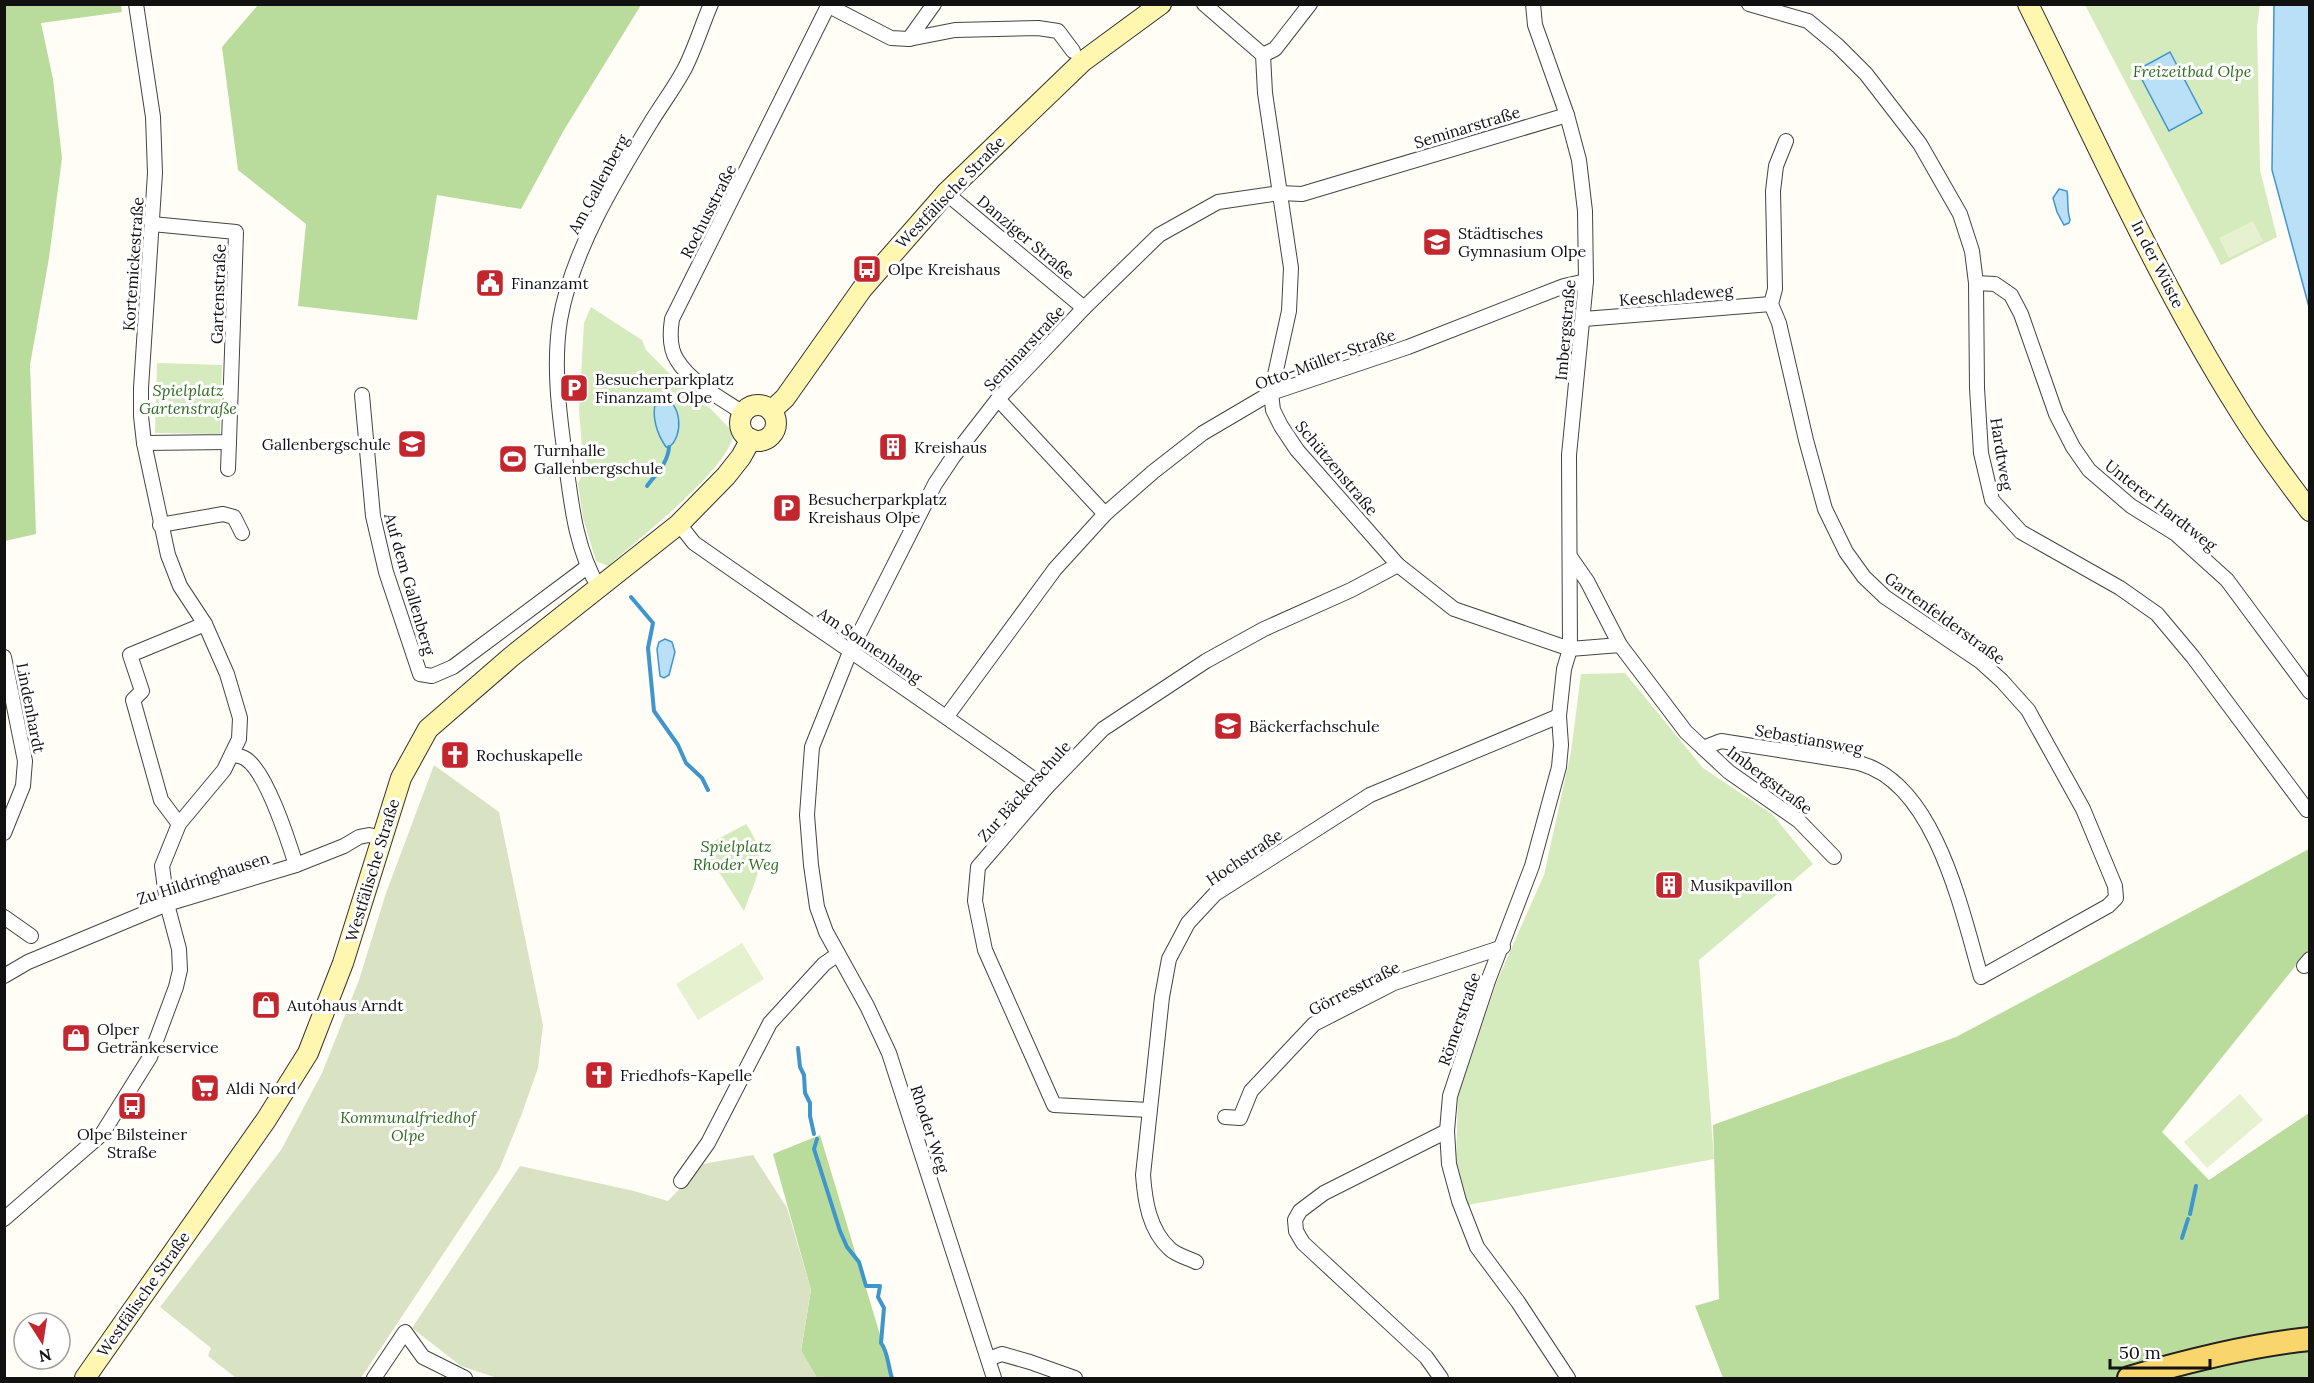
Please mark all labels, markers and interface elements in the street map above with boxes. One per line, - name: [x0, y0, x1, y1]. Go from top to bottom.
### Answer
- park label: Freizeitbad Olpe: [2133, 61, 2252, 81]
- street label: Seminarstraße: [1412, 101, 1523, 153]
- street label: Am Gallenberg: [563, 130, 633, 238]
- street label: Westfälische Straße: [891, 131, 1009, 252]
- street label: Rochusstraße: [676, 160, 740, 261]
- street label: Danziger Straße: [973, 190, 1079, 284]
- street label: Kortemickestraße: [118, 196, 148, 332]
- street label: In der Wüste: [2127, 217, 2189, 311]
- place label: Städtisches Gymnasium Olpe: [1458, 223, 1586, 261]
- school or university icon: Städtisches Gymnasium Olpe: [1421, 226, 1453, 258]
- street label: Gartenstraße: [206, 243, 230, 344]
- bus stop icon: Olpe Kreishaus: [851, 253, 883, 285]
- place label: Olpe Kreishaus: [888, 259, 1001, 279]
- public building icon: Finanzamt: [474, 267, 506, 299]
- place label: Finanzamt: [511, 273, 589, 293]
- street label: Imbergstraße: [1551, 278, 1579, 381]
- street label: Keeschladeweg: [1618, 280, 1735, 310]
- street label: Seminarstraße: [979, 301, 1069, 395]
- street label: Otto-Müller-Straße: [1252, 324, 1398, 394]
- place label: Besucherparkplatz Finanzamt Olpe: [595, 369, 734, 407]
- parking icon: Besucherparkplatz Finanzamt Olpe: [558, 372, 590, 404]
- park label: Spielplatz Gartenstraße: [139, 380, 237, 418]
- street label: Hardtweg: [1986, 416, 2018, 493]
- street label: Schützenstraße: [1292, 417, 1383, 520]
- school or university icon: Gallenbergschule: [396, 428, 428, 460]
- building icon: Kreishaus: [877, 431, 909, 463]
- place label: Gallenbergschule: [262, 434, 391, 454]
- place label: Kreishaus: [914, 437, 987, 457]
- place label: Turnhalle Gallenbergschule: [534, 440, 664, 478]
- sports icon: Turnhalle Gallenbergschule: [497, 443, 529, 475]
- street label: Unterer Hardtweg: [2101, 455, 2222, 556]
- place label: Besucherparkplatz Kreishaus Olpe: [808, 489, 947, 527]
- parking icon: Besucherparkplatz Kreishaus Olpe: [771, 492, 803, 524]
- street label: Auf dem Gallenberg: [380, 510, 440, 659]
- street label: Gartenfelderstraße: [1881, 568, 2009, 669]
- street label: Am Sonnenhang: [813, 602, 927, 688]
- street label: Lindenhardt: [12, 661, 50, 756]
- school or university icon: Bäckerfachschule: [1212, 710, 1244, 742]
- place label: Bäckerfachschule: [1249, 716, 1380, 736]
- street label: Sebastiansweg: [1754, 720, 1866, 759]
- street label: Zur Bäckerschule: [973, 736, 1075, 846]
- church icon: Rochuskapelle: [439, 739, 471, 771]
- street label: Imbergstraße: [1723, 741, 1817, 819]
- place label: Rochuskapelle: [476, 745, 583, 765]
- street label: Westfälische Straße: [341, 796, 403, 944]
- street label: Hochstraße: [1202, 824, 1286, 890]
- park label: Spielplatz Rhoder Weg: [693, 836, 779, 874]
- street label: Zu Hildringhausen: [134, 847, 272, 909]
- building icon: Musikpavillon: [1653, 869, 1685, 901]
- place label: Musikpavillon: [1690, 875, 1793, 895]
- street label: Görresstraße: [1305, 956, 1403, 1020]
- street label: Römerstraße: [1434, 969, 1484, 1068]
- shop icon: Autohaus Arndt: [250, 989, 282, 1021]
- place label: Autohaus Arndt: [286, 995, 404, 1015]
- place label: Olper Getränkeservice: [97, 1019, 219, 1057]
- shop icon: Olper Getränkeservice: [60, 1022, 92, 1054]
- church icon: Friedhofs-Kapelle: [583, 1059, 615, 1091]
- place label: Friedhofs-Kapelle: [620, 1065, 753, 1085]
- supermarket icon: Aldi Nord: [189, 1072, 221, 1104]
- place label: Aldi Nord: [225, 1078, 297, 1098]
- street label: Rhoder Weg: [906, 1083, 954, 1177]
- bus stop icon: Olpe Bilsteiner Straße: [116, 1090, 148, 1122]
- park label: Kommunalfriedhof Olpe: [340, 1107, 478, 1145]
- place label: Olpe Bilsteiner Straße: [77, 1124, 187, 1162]
- street label: Westfälische Straße: [92, 1227, 194, 1360]
- north arrow: [12, 1311, 72, 1371]
- scale bar: [2110, 1332, 2210, 1370]
- text: 50 m: [2119, 1341, 2161, 1364]
- text: N: [37, 1345, 53, 1367]

